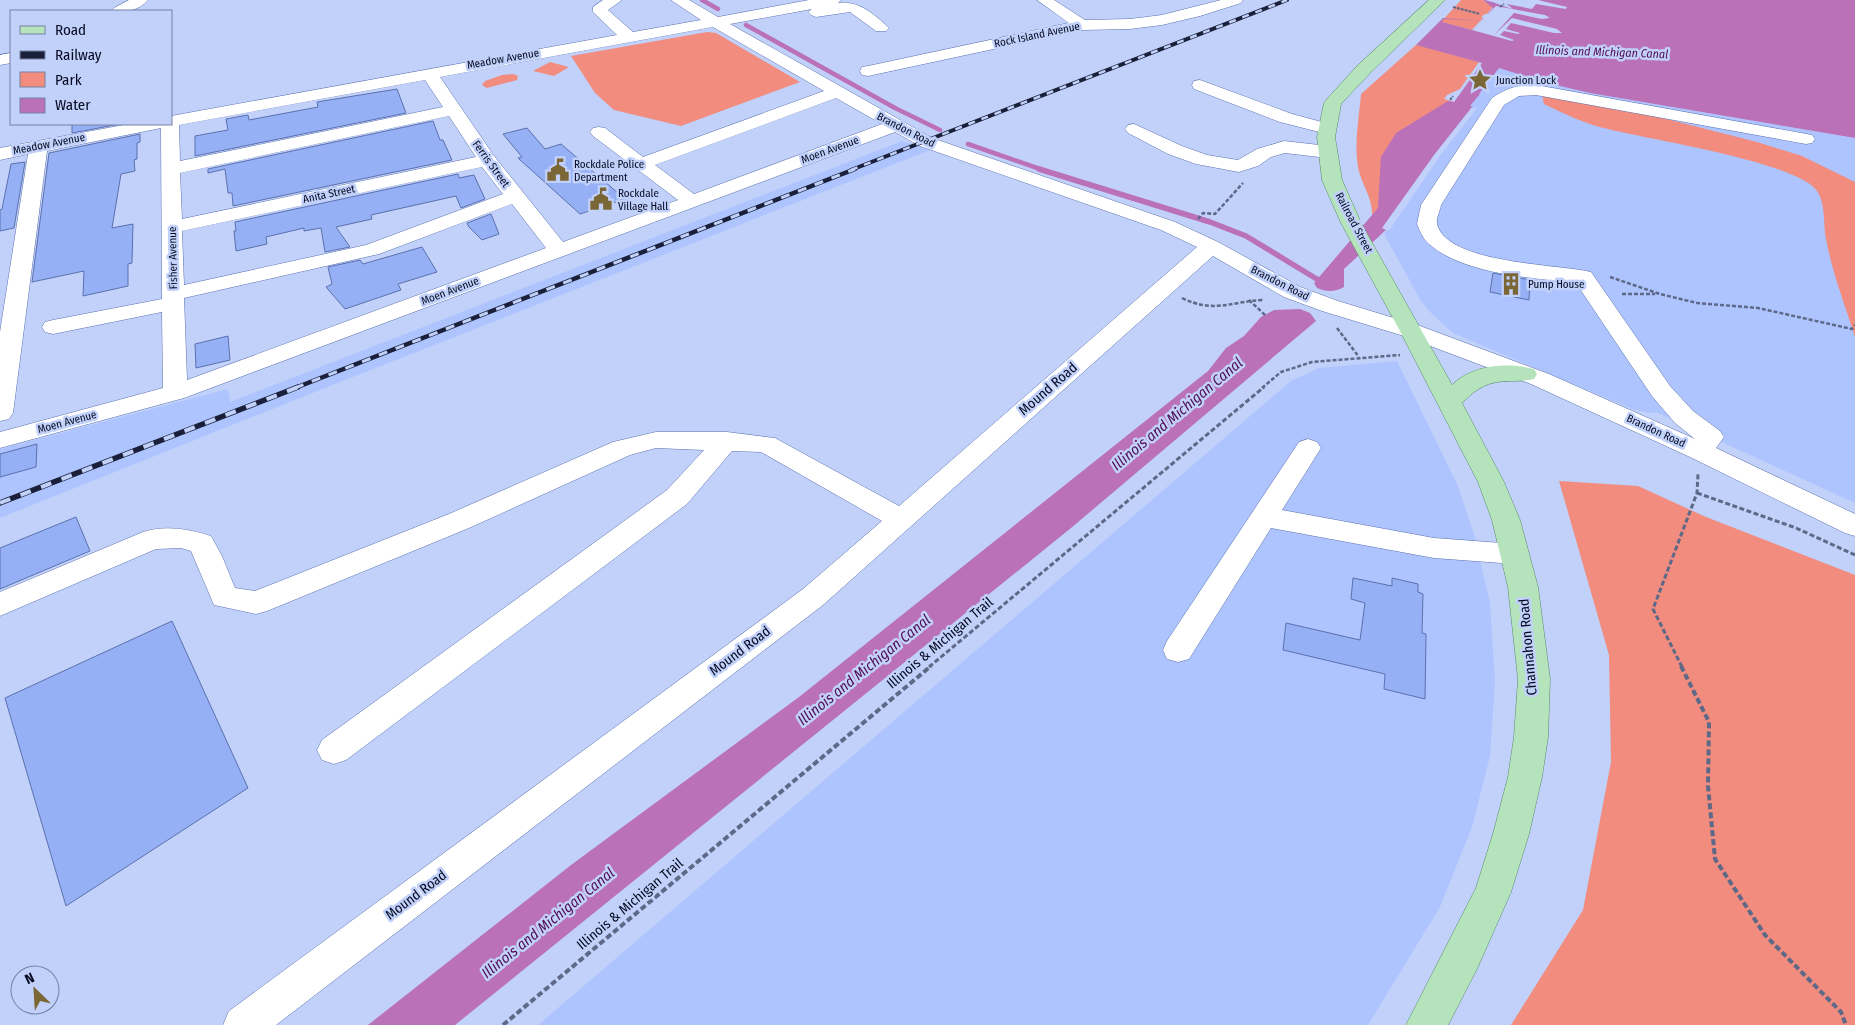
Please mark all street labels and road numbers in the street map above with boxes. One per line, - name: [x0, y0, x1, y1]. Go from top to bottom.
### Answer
- street label: Rock Island Avenue: [993, 20, 1081, 50]
- street label: Meadow Avenue: [466, 46, 540, 72]
- street label: Brandon Road: [875, 110, 937, 150]
- street label: Meadow Avenue: [12, 131, 86, 157]
- street label: Moen Avenue: [799, 134, 861, 166]
- street label: Ferris Street: [470, 138, 513, 190]
- street label: Anita Street: [302, 182, 357, 206]
- street label: Railroad Street: [1333, 190, 1376, 256]
- street label: Fisher Avenue: [166, 227, 180, 289]
- street label: Brandon Road: [1249, 263, 1311, 303]
- street label: Moen Avenue: [419, 274, 481, 308]
- street label: Mound Road: [1015, 359, 1081, 419]
- street label: Moen Avenue: [36, 408, 98, 436]
- street label: Brandon Road: [1624, 412, 1688, 450]
- street label: Illinois & Michigan Trail: [883, 593, 997, 692]
- street label: Channahon Road: [1515, 598, 1541, 696]
- street label: Mound Road: [706, 623, 774, 679]
- street label: Illinois & Michigan Trail: [573, 854, 687, 953]
- street label: Mound Road: [382, 867, 450, 923]

